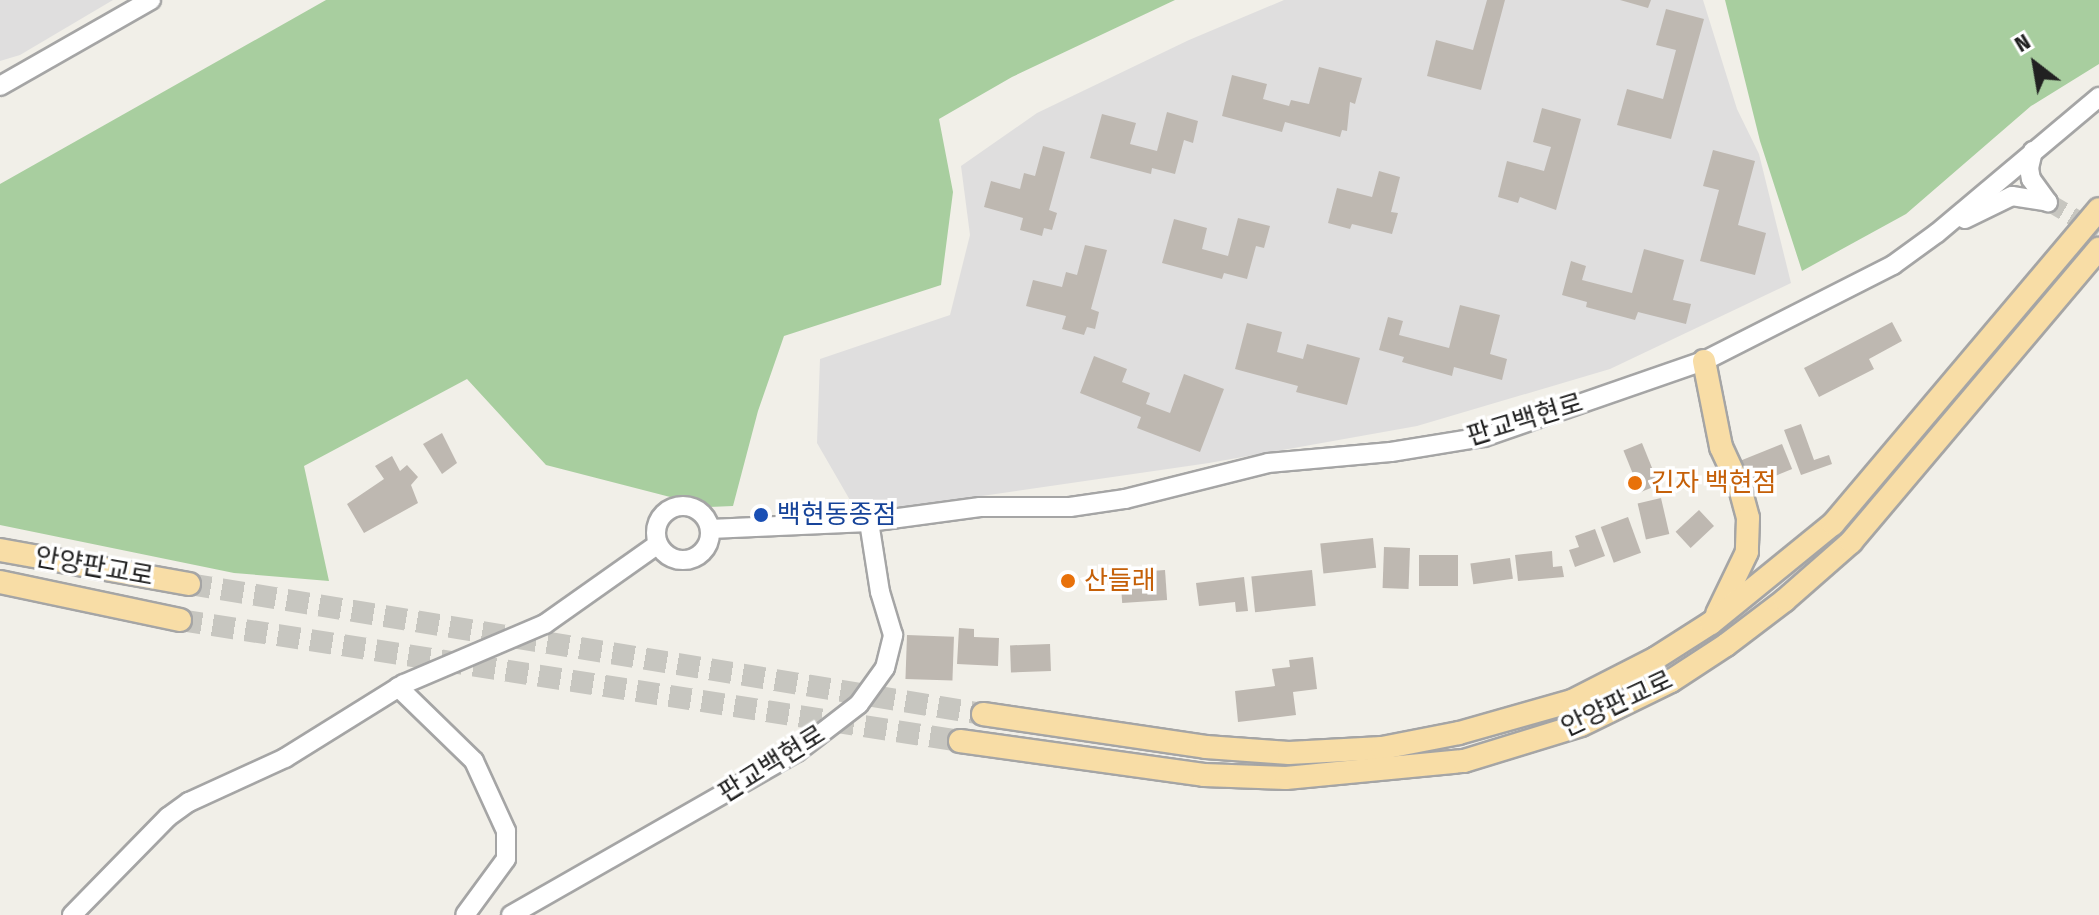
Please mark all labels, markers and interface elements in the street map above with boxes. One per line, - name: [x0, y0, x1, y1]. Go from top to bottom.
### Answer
- north arrow: [1995, 24, 2075, 104]
- text: N: [2010, 28, 2035, 58]
- street label: 판교백현로: [1463, 388, 1587, 452]
- place label: 긴자 백현점: [1651, 467, 1777, 499]
- marker: 긴자 백현점: [1626, 474, 1644, 492]
- place label: 백현동종점: [777, 499, 897, 531]
- marker: 백현동종점: [752, 506, 770, 524]
- street label: 안양판교로: [32, 541, 156, 593]
- place label: 산들래: [1084, 565, 1156, 597]
- marker: 산들래: [1059, 572, 1077, 590]
- street label: 안양판교로: [1556, 665, 1678, 743]
- street label: 판교백현로: [713, 719, 831, 809]

